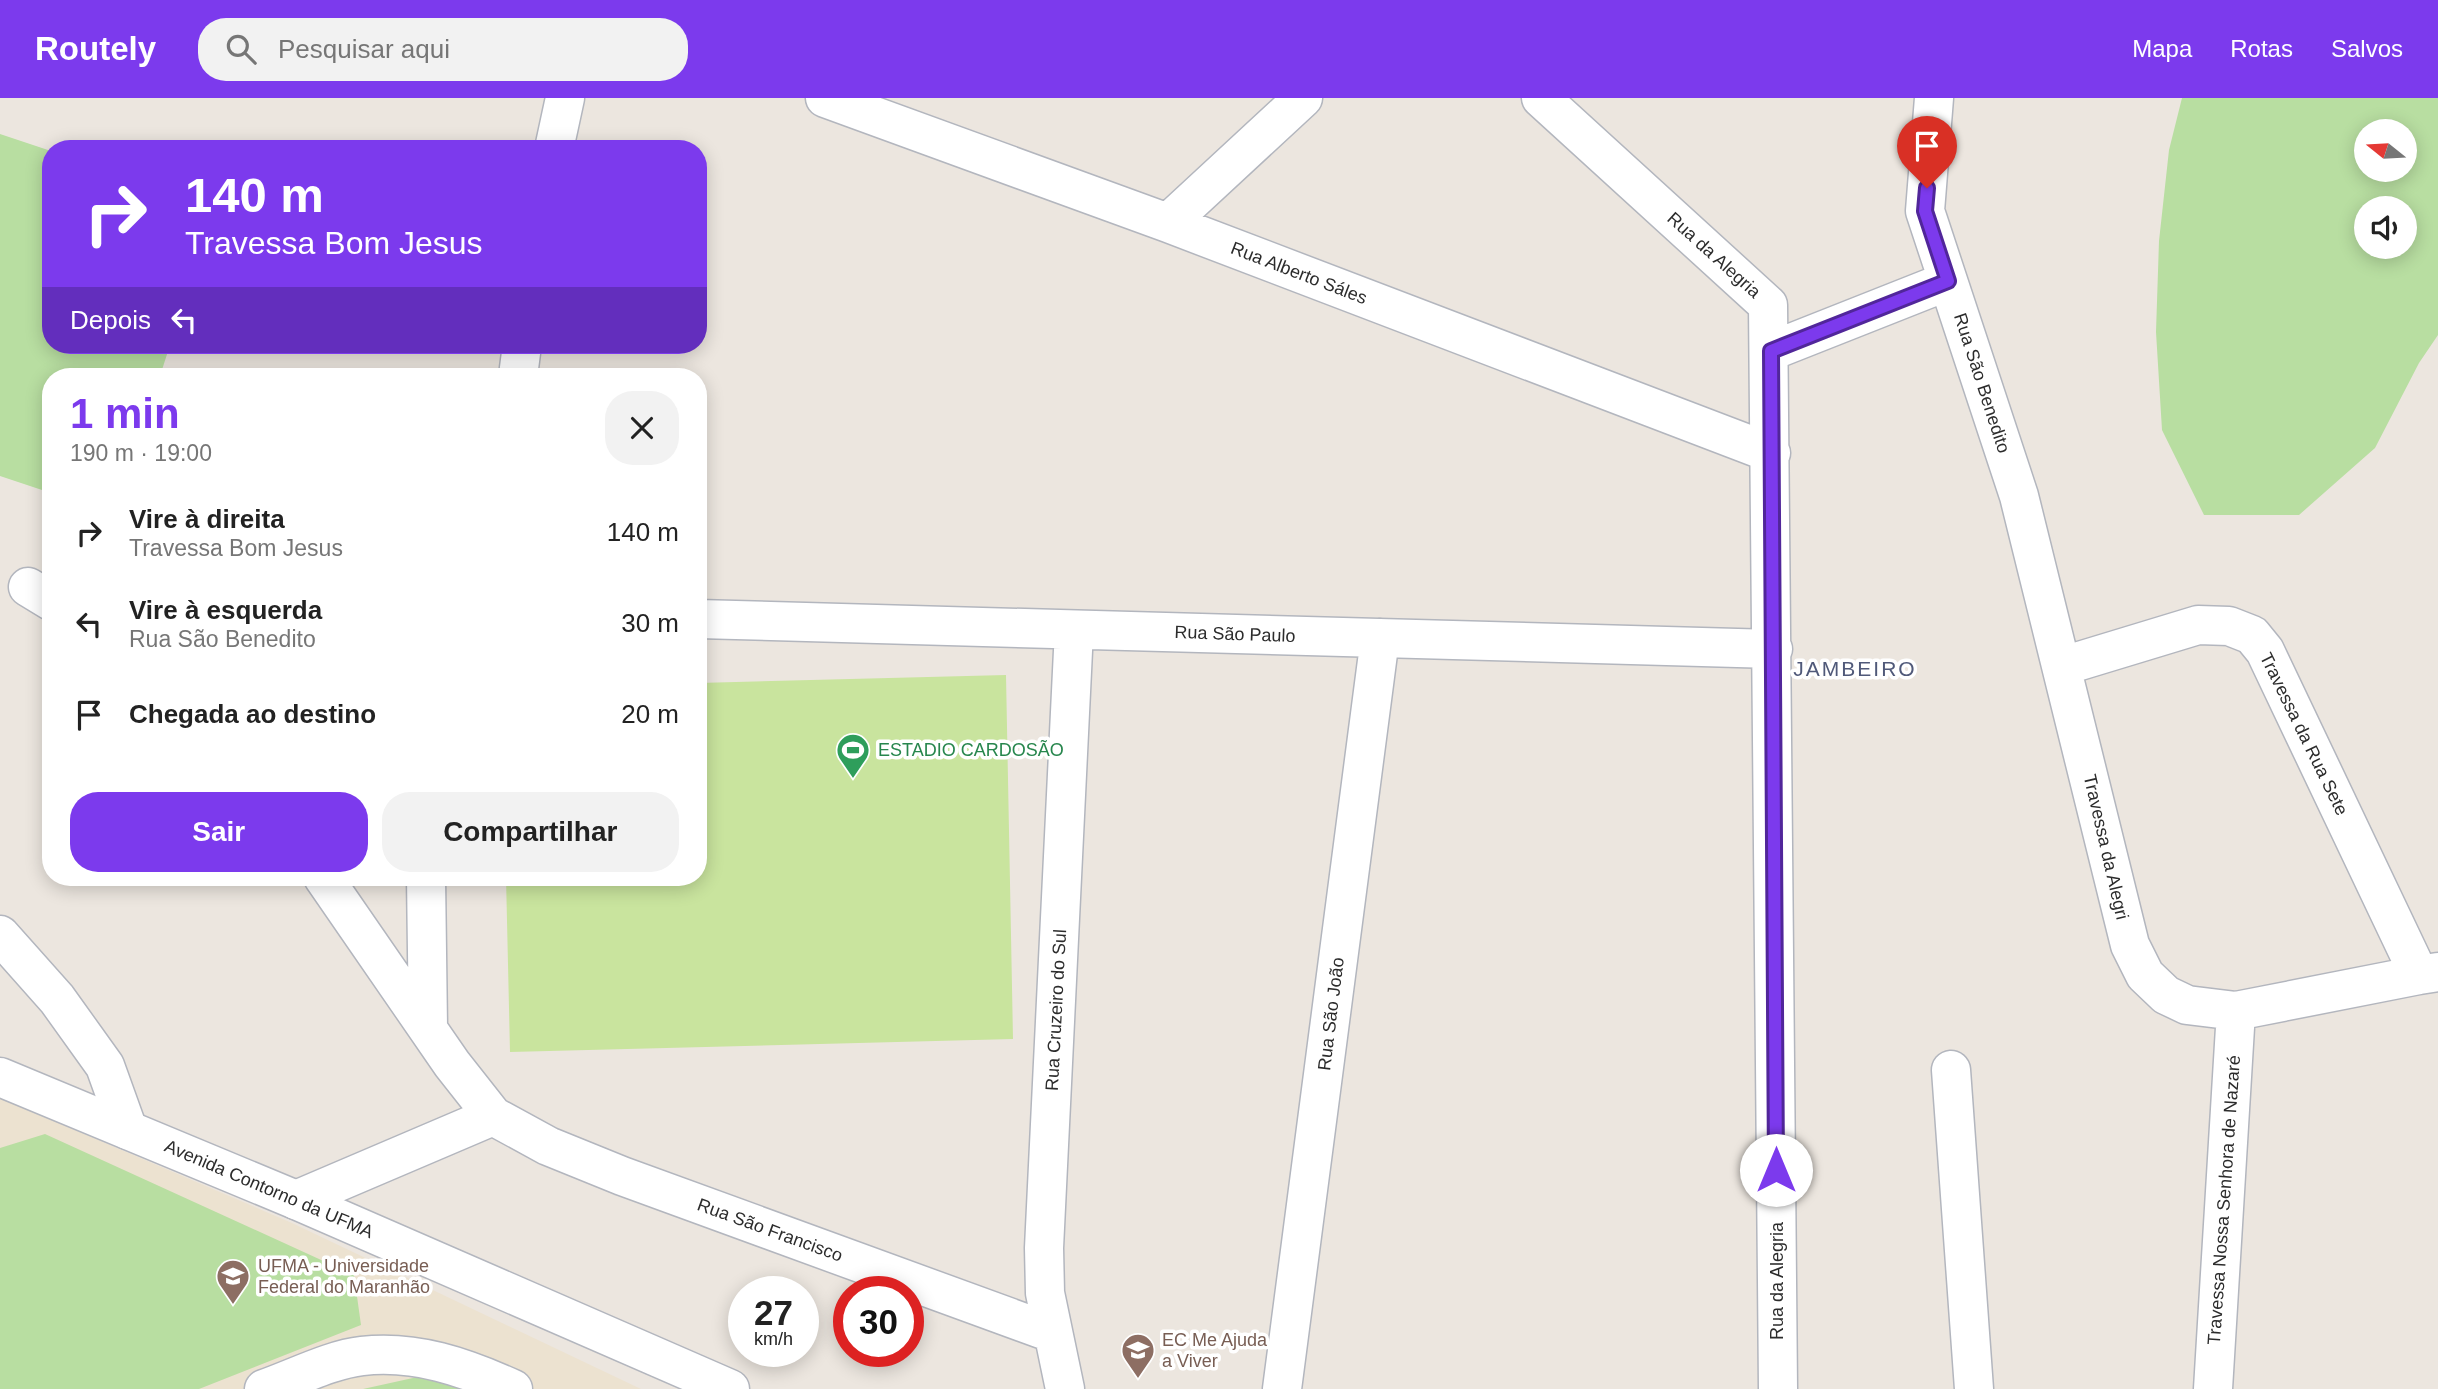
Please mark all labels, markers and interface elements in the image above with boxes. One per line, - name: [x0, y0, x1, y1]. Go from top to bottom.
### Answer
- search box: [198, 18, 688, 81]
- text: Routely: [35, 30, 156, 67]
- icon: search: [222, 30, 260, 68]
- text: Pesquisar aqui: [278, 34, 450, 64]
- text: Mapa: [2132, 35, 2192, 62]
- text: Rotas: [2230, 35, 2293, 62]
- text: Salvos: [2331, 35, 2403, 62]
- pin: [1897, 116, 1957, 188]
- north arrow: [2354, 119, 2417, 182]
- map controls: [2354, 119, 2417, 259]
- icon: arrive: [1908, 127, 1946, 165]
- icon: right: [70, 168, 161, 259]
- text: 140 m: [185, 168, 324, 222]
- button: sound: [2354, 196, 2417, 259]
- street label: Rua da Alegria: [1663, 208, 1765, 303]
- text: Travessa Bom Jesus: [185, 225, 483, 261]
- street label: Rua Alberto Sáles: [1228, 238, 1370, 308]
- icon: left: [165, 301, 203, 339]
- text: Depois: [70, 305, 151, 335]
- street label: Rua São Benedito: [1950, 310, 2014, 456]
- text: 1 min: [70, 390, 180, 437]
- button: close: [605, 391, 679, 465]
- text: 190 m · 19:00: [70, 440, 212, 466]
- text: Vire à direita: [129, 504, 285, 534]
- icon: right: [70, 514, 108, 552]
- text: 140 m: [607, 517, 679, 547]
- text: Travessa Bom Jesus: [129, 535, 343, 561]
- text: Vire à esquerda: [129, 595, 322, 625]
- icon: left: [70, 605, 108, 643]
- text: 30 m: [621, 608, 679, 638]
- street label: Rua São Paulo: [1174, 622, 1296, 646]
- text: Rua São Benedito: [129, 626, 316, 652]
- street label: Travessa da Rua Sete: [2256, 649, 2352, 819]
- district label: JAMBEIRO: [1793, 657, 1917, 680]
- icon: arrive: [70, 696, 108, 734]
- text: Chegada ao destino: [129, 699, 376, 729]
- text: 20 m: [621, 699, 679, 729]
- sports icon: ESTADIO CARDOSÃO: [834, 731, 872, 780]
- place label: ESTADIO CARDOSÃO: [878, 739, 1064, 760]
- street label: Travessa da Alegri: [2080, 772, 2132, 922]
- button: Sair: [70, 792, 368, 872]
- button: Compartilhar: [382, 792, 679, 872]
- street label: Rua Cruzeiro do Sul: [1042, 929, 1070, 1091]
- street label: Rua São João: [1314, 956, 1348, 1072]
- street label: Travessa Nossa Senhora de Nazaré: [2204, 1054, 2244, 1346]
- position arrow: [1739, 1133, 1813, 1207]
- street label: Avenida Contorno da UFMA: [162, 1136, 376, 1242]
- street label: Rua São Francisco: [695, 1194, 845, 1266]
- street label: Rua da Alegria: [1767, 1221, 1787, 1340]
- place label: UFMA - Universidade Federal do Maranhão: [258, 1256, 430, 1297]
- school or university icon: UFMA - Universidade Federal do Maranhão: [214, 1257, 252, 1306]
- speed limit sign: 30: [833, 1276, 924, 1367]
- text: 27: [754, 1293, 793, 1332]
- text: km/h: [754, 1329, 793, 1349]
- place label: EC Me Ajuda a Viver: [1162, 1330, 1268, 1371]
- school or university icon: EC Me Ajuda a Viver: [1119, 1331, 1157, 1380]

